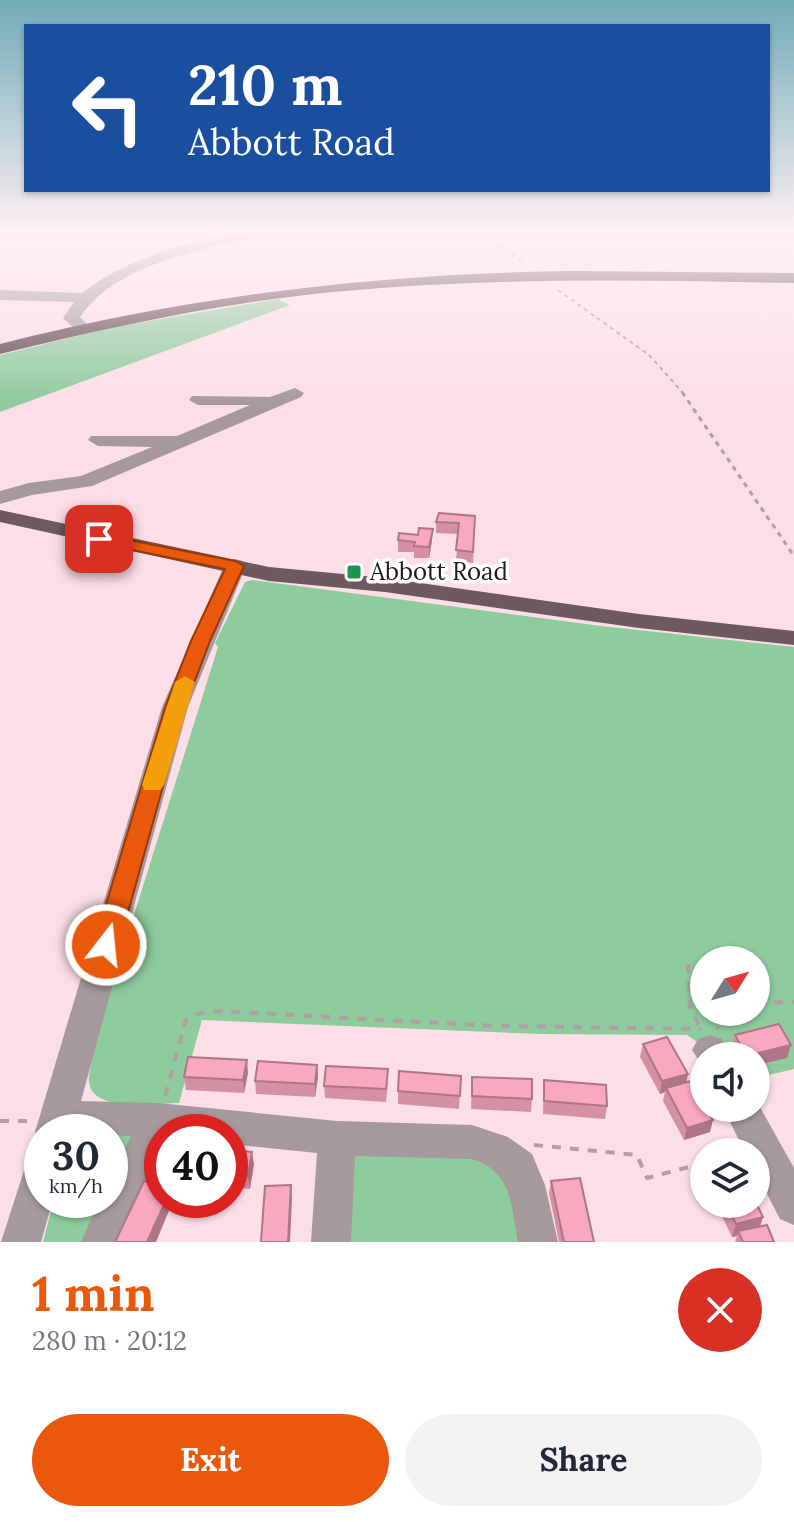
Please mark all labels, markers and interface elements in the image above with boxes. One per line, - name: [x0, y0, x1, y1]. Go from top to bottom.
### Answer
- text: 210 m: [188, 49, 342, 120]
- icon: left: [56, 56, 160, 160]
- text: Abbott Road: [188, 119, 395, 165]
- pin: [65, 505, 133, 573]
- icon: arrive: [77, 517, 121, 561]
- place label: Abbott Road: [369, 556, 508, 587]
- marker: Abbott Road: [345, 563, 363, 581]
- position arrow: [64, 903, 148, 987]
- north arrow: [690, 946, 770, 1026]
- map controls: [690, 946, 770, 1218]
- button: sound: [690, 1042, 770, 1122]
- speed limit sign: 40: [144, 1114, 248, 1218]
- text: 30: [52, 1130, 100, 1181]
- button: layers: [690, 1138, 770, 1218]
- text: km/h: [49, 1173, 103, 1198]
- text: 1 min: [32, 1263, 155, 1324]
- button: close: [678, 1268, 762, 1352]
- text: 280 m · 20:12: [32, 1324, 187, 1357]
- button: Exit: [32, 1414, 389, 1506]
- button: Share: [405, 1414, 762, 1506]

